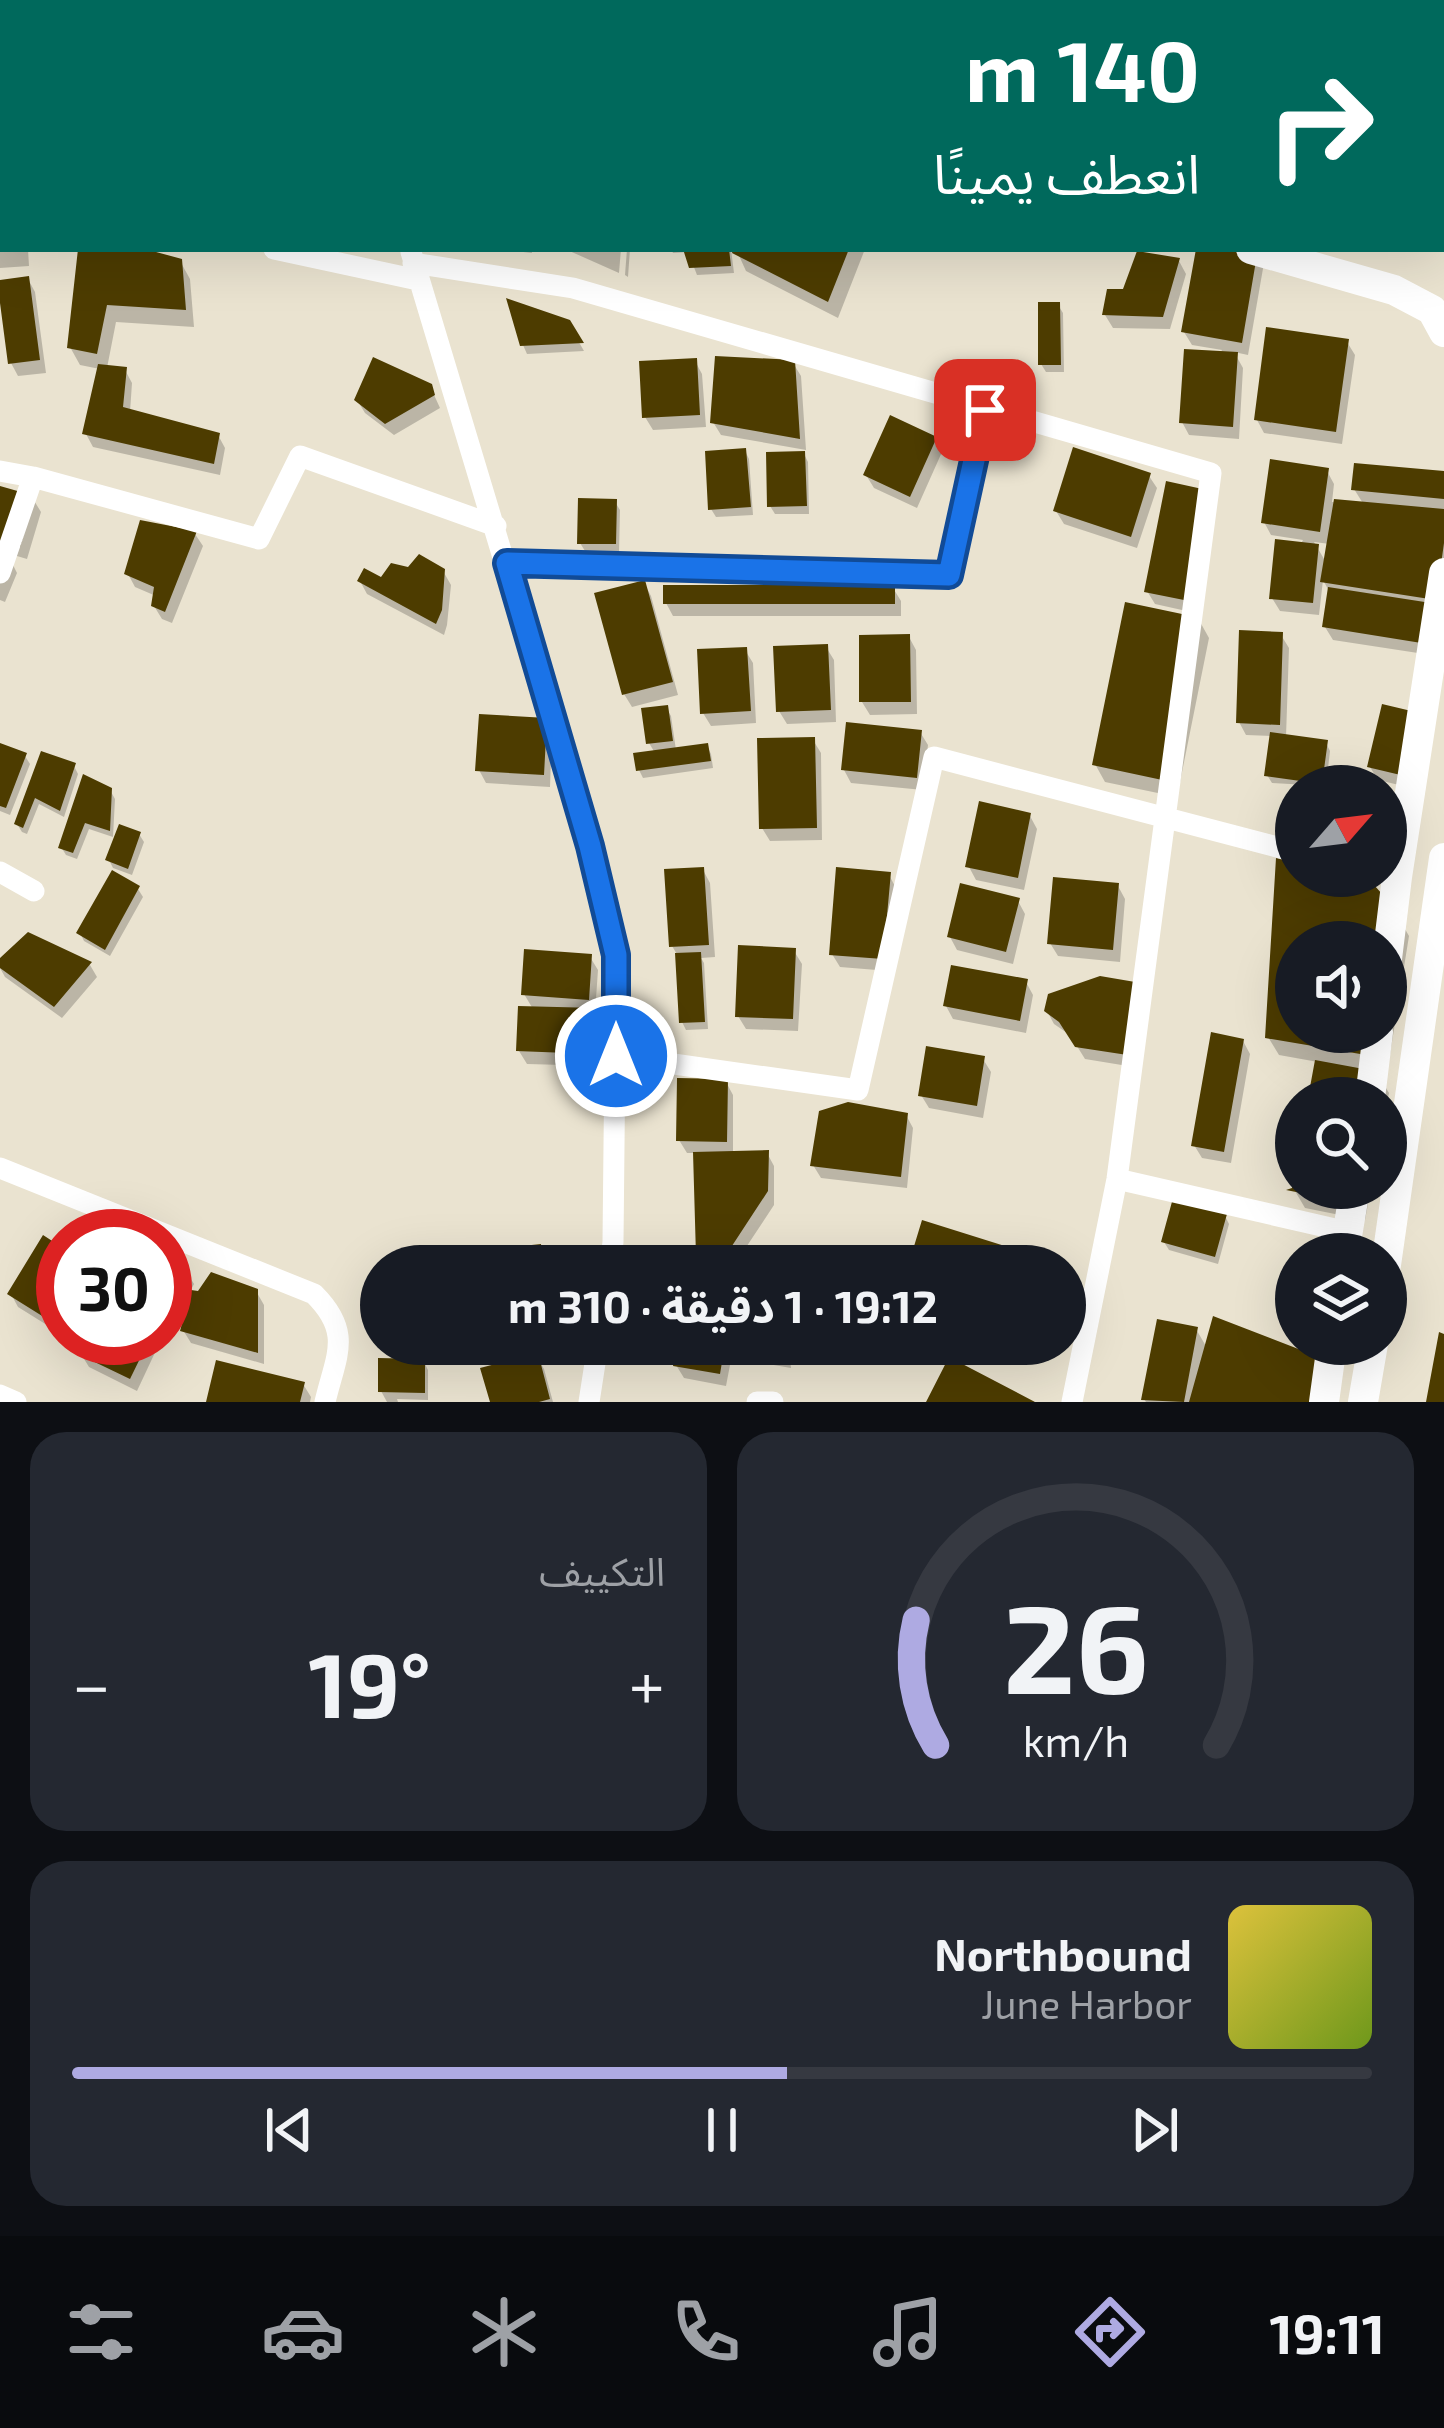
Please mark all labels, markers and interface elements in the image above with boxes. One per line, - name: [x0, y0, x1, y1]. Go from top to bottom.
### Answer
- text: 140 m: [965, 18, 1200, 119]
- icon: right: [1242, 48, 1398, 204]
- text: انعطف يمينًا: [933, 140, 1200, 205]
- pin: [934, 359, 1036, 461]
- icon: arrive: [952, 377, 1018, 443]
- north arrow: [1275, 765, 1407, 897]
- map controls: [1275, 765, 1407, 1365]
- button: sound: [1275, 921, 1407, 1053]
- position arrow: [553, 993, 679, 1119]
- button: search: [1275, 1077, 1407, 1209]
- speed limit sign: 30: [36, 1209, 192, 1365]
- button: layers: [1275, 1233, 1407, 1365]
- text: 19:12 · 1 دقيقة · 310 m: [508, 1278, 938, 1332]
- text: التكييف: [539, 1547, 665, 1594]
- text: 26: [1002, 1569, 1149, 1719]
- text: 19°: [308, 1628, 431, 1736]
- text: −: [72, 1643, 111, 1722]
- text: +: [629, 1643, 665, 1722]
- text: km/h: [1022, 1713, 1129, 1765]
- text: Northbound: [934, 1926, 1192, 1980]
- text: June Harbor: [981, 1980, 1192, 2027]
- icon: previous: [256, 2097, 322, 2163]
- icon: pause: [689, 2097, 755, 2163]
- icon: next: [1122, 2097, 1188, 2163]
- icon: filters: [59, 2290, 143, 2374]
- icon: car: [261, 2290, 345, 2374]
- icon: climate: [462, 2290, 546, 2374]
- icon: phone: [664, 2290, 748, 2374]
- icon: music: [866, 2290, 950, 2374]
- icon: directions: [1068, 2290, 1152, 2374]
- text: 19:11: [1269, 2300, 1385, 2365]

